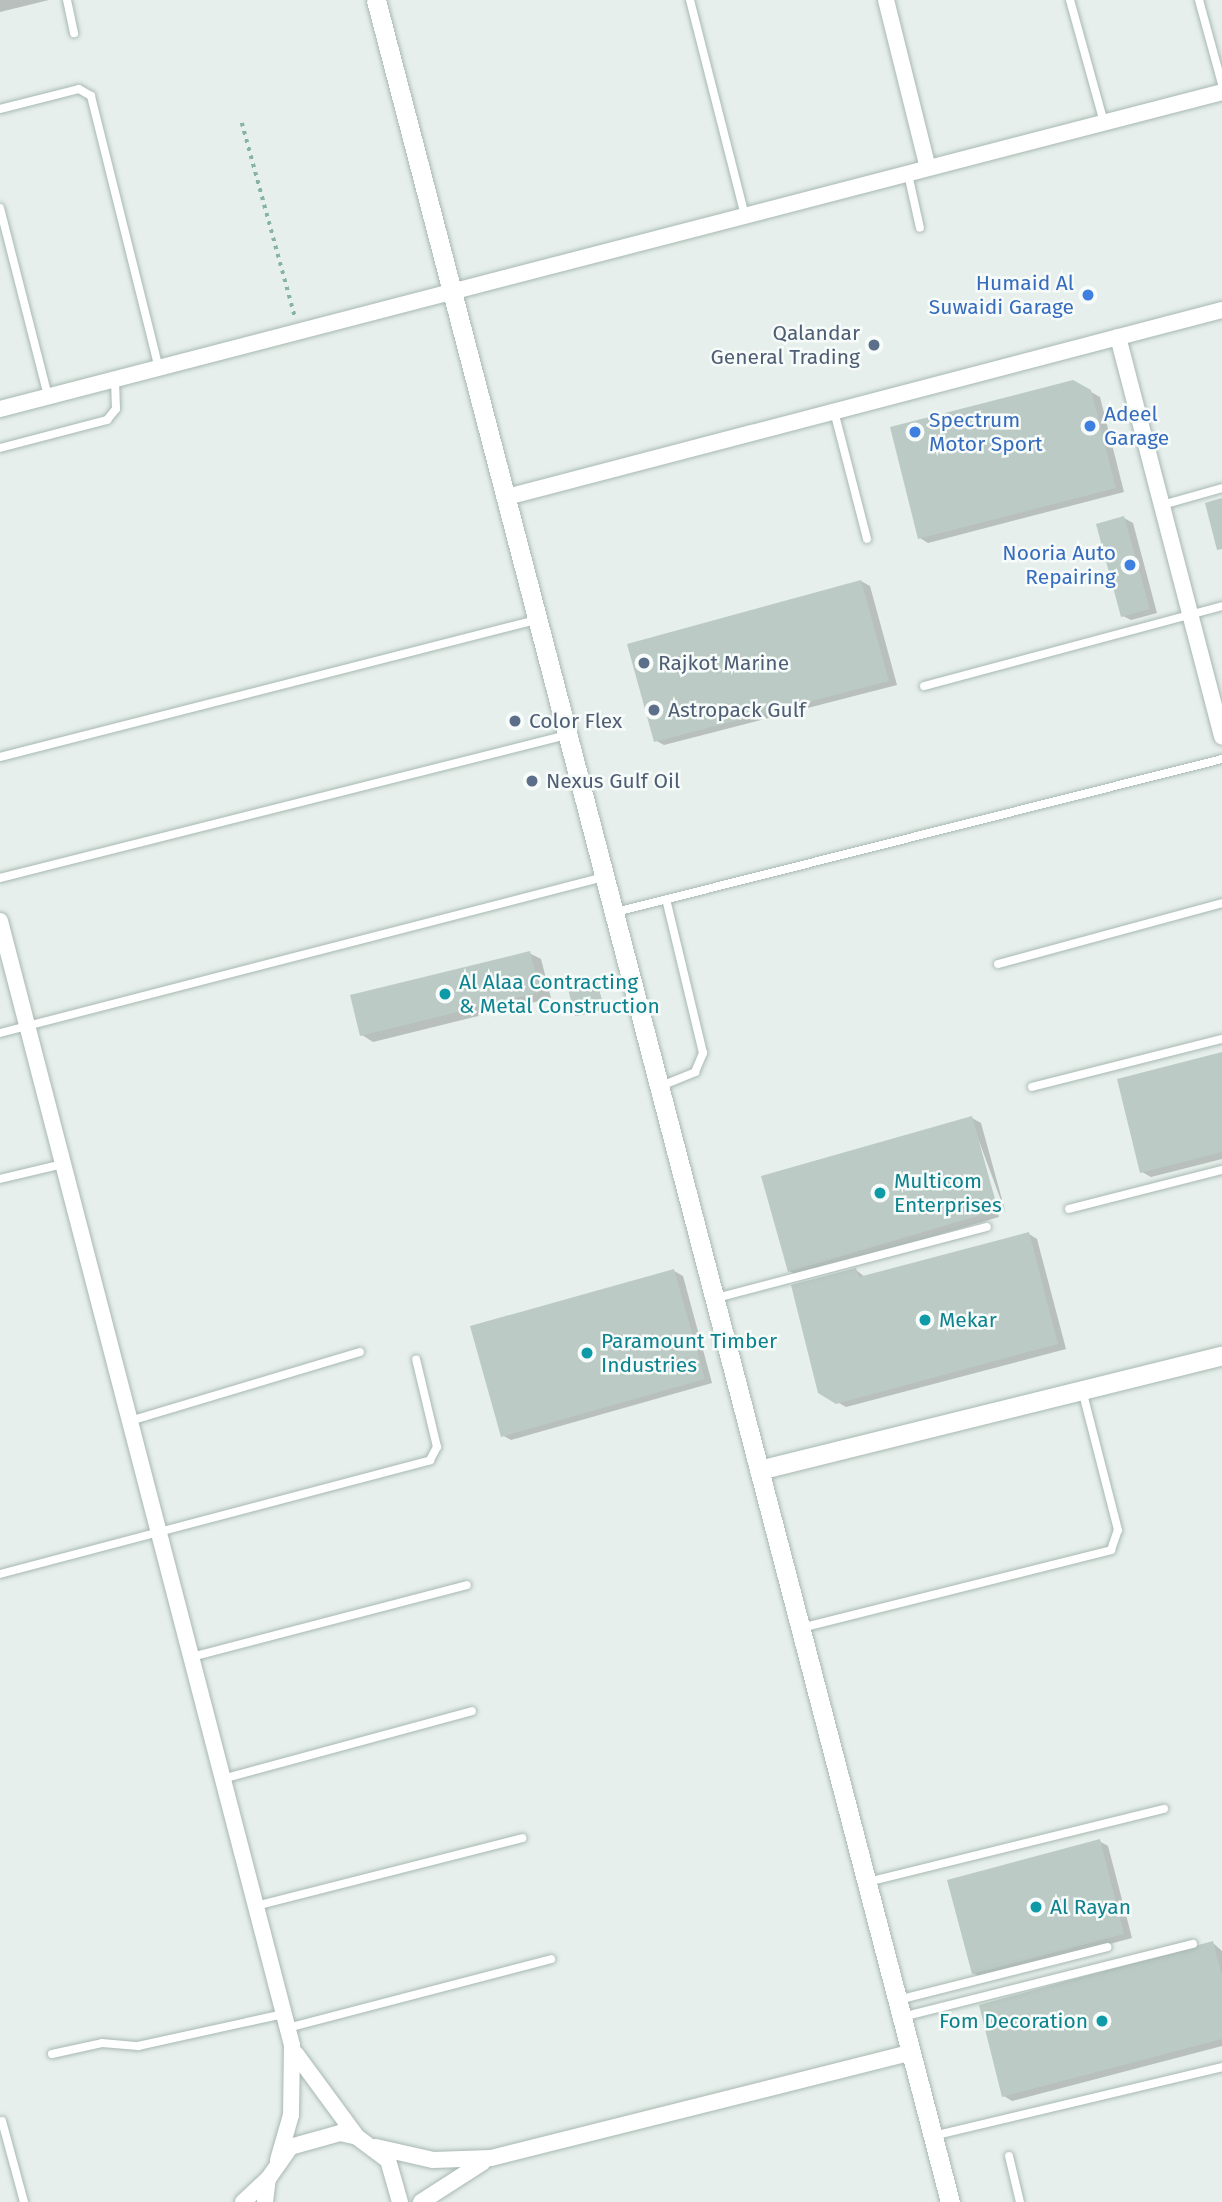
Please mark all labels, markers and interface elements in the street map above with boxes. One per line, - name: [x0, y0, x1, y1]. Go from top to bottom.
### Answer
- place label: Humaid Al Suwaidi Garage: [929, 270, 1074, 320]
- marker: Humaid Al Suwaidi Garage: [1080, 287, 1096, 303]
- place label: Qalandar General Trading: [711, 320, 860, 370]
- marker: Qalandar General Trading: [866, 337, 882, 353]
- place label: Adeel Garage: [1104, 401, 1169, 451]
- place label: Spectrum Motor Sport: [929, 407, 1043, 457]
- marker: Adeel Garage: [1082, 418, 1098, 434]
- marker: Spectrum Motor Sport: [907, 424, 923, 440]
- place label: Nooria Auto Repairing: [1002, 540, 1116, 590]
- marker: Nooria Auto Repairing: [1122, 557, 1138, 573]
- place label: Rajkot Marine: [658, 650, 789, 676]
- marker: Rajkot Marine: [636, 655, 652, 671]
- place label: Astropack Gulf: [668, 697, 806, 723]
- marker: Astropack Gulf: [646, 702, 662, 718]
- place label: Color Flex: [529, 708, 622, 734]
- marker: Color Flex: [507, 713, 523, 729]
- place label: Nexus Gulf Oil: [546, 768, 680, 794]
- marker: Nexus Gulf Oil: [524, 773, 540, 789]
- place label: Al Alaa Contracting & Metal Construction: [459, 969, 660, 1019]
- marker: Al Alaa Contracting & Metal Construction: [437, 986, 453, 1002]
- place label: Multicom Enterprises: [894, 1168, 1002, 1218]
- marker: Multicom Enterprises: [872, 1185, 888, 1201]
- place label: Mekar: [939, 1307, 997, 1333]
- marker: Mekar: [917, 1312, 933, 1328]
- place label: Paramount Timber Industries: [601, 1328, 777, 1378]
- marker: Paramount Timber Industries: [579, 1345, 595, 1361]
- place label: Al Rayan: [1050, 1894, 1131, 1920]
- marker: Al Rayan: [1028, 1899, 1044, 1915]
- place label: Fom Decoration: [939, 2008, 1088, 2034]
- marker: Fom Decoration: [1094, 2013, 1110, 2029]

